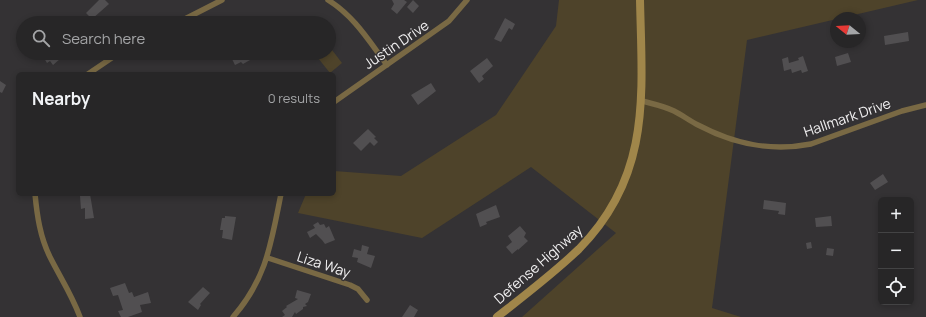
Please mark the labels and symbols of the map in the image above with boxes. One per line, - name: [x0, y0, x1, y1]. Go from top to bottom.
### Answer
- north arrow: [830, 12, 866, 48]
- street label: Justin Drive: [360, 15, 432, 73]
- street label: Hallmark Drive: [801, 93, 893, 141]
- street label: Defense Highway: [490, 220, 587, 308]
- street label: Liza Way: [295, 246, 354, 282]

